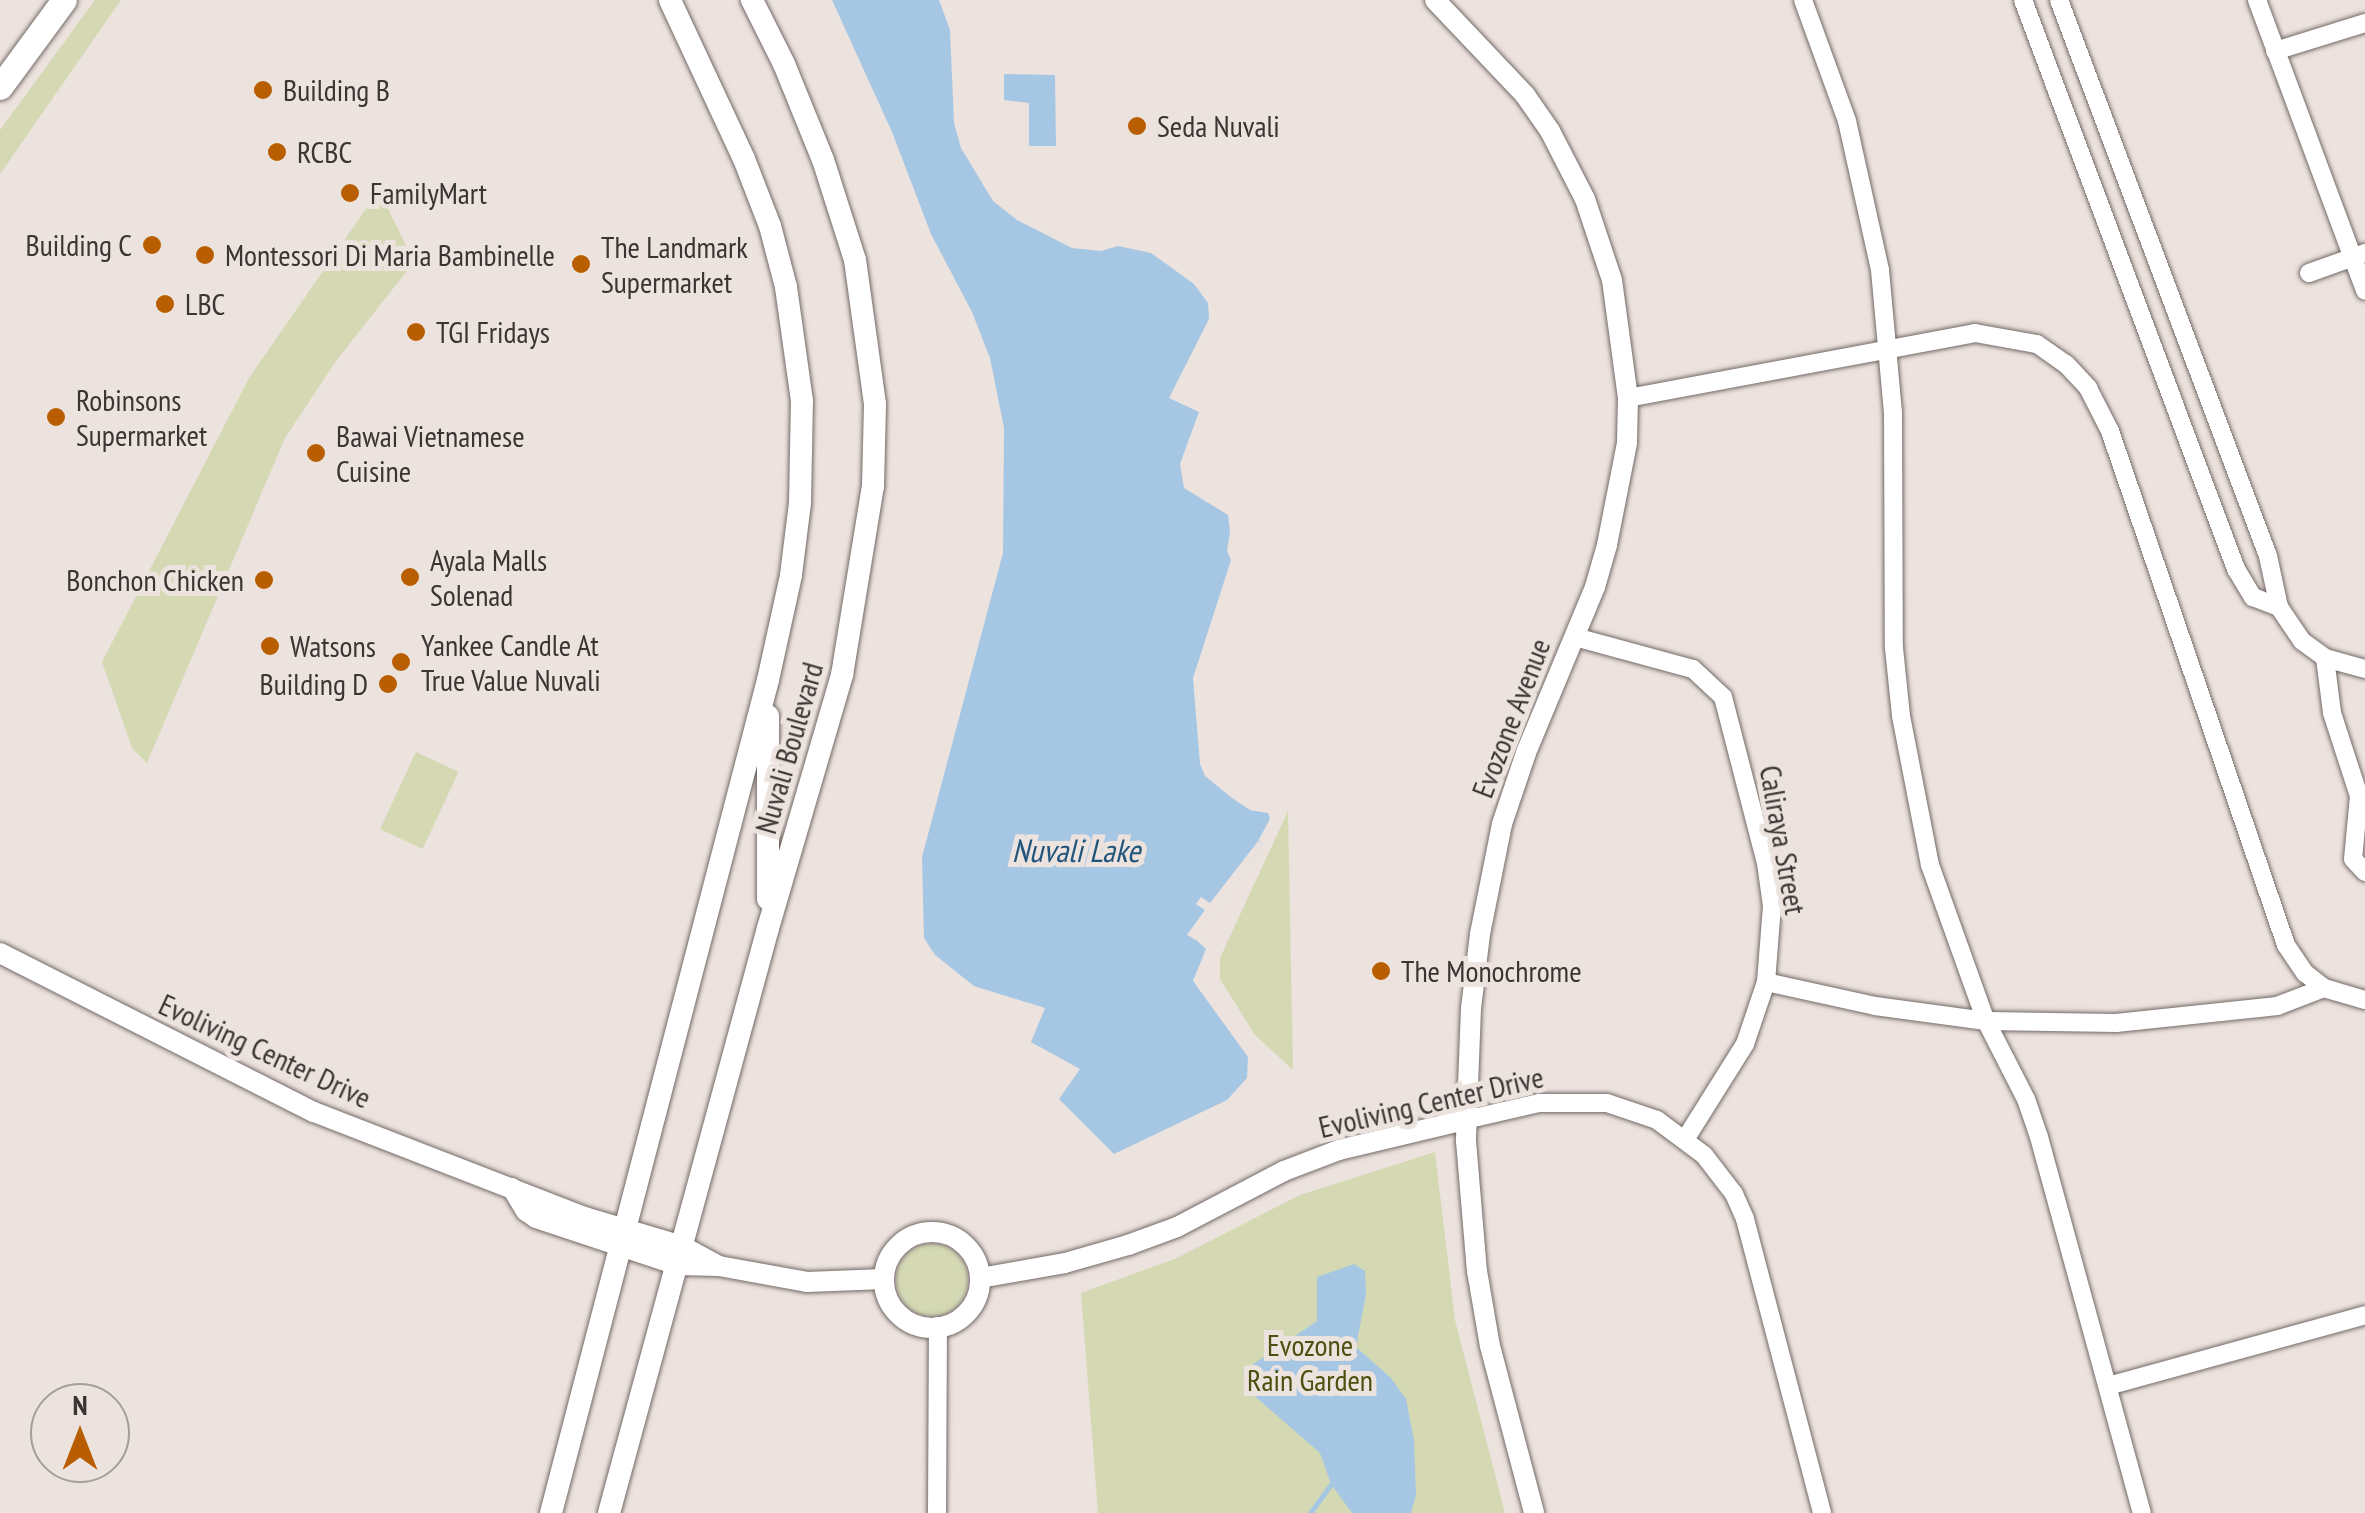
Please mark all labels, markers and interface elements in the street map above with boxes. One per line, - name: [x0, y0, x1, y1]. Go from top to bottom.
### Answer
- place label: Building B: [283, 72, 390, 108]
- marker: Building B: [252, 79, 274, 101]
- place label: Seda Nuvali: [1157, 108, 1280, 144]
- marker: Seda Nuvali: [1126, 115, 1148, 137]
- place label: RCBC: [297, 134, 352, 170]
- marker: RCBC: [266, 141, 288, 163]
- place label: FamilyMart: [370, 175, 487, 211]
- marker: FamilyMart: [339, 182, 361, 204]
- place label: Building C: [26, 227, 132, 263]
- place label: The Landmark Supermarket: [601, 229, 748, 300]
- marker: Building C: [141, 234, 163, 256]
- place label: Montessori Di Maria Bambinelle: [225, 237, 555, 273]
- marker: Montessori Di Maria Bambinelle: [194, 244, 216, 266]
- marker: The Landmark Supermarket: [570, 253, 592, 275]
- place label: LBC: [185, 286, 225, 322]
- marker: LBC: [154, 293, 176, 315]
- place label: TGI Fridays: [436, 314, 550, 350]
- marker: TGI Fridays: [405, 321, 427, 343]
- place label: Robinsons Supermarket: [76, 382, 207, 452]
- marker: Robinsons Supermarket: [45, 406, 67, 428]
- place label: Bawai Vietnamese Cuisine: [336, 418, 525, 488]
- marker: Bawai Vietnamese Cuisine: [305, 442, 327, 464]
- place label: Ayala Malls Solenad: [430, 542, 547, 612]
- place label: Bonchon Chicken: [66, 562, 244, 598]
- marker: Ayala Malls Solenad: [399, 566, 421, 588]
- marker: Bonchon Chicken: [253, 569, 275, 591]
- place label: Yankee Candle At True Value Nuvali: [421, 627, 602, 698]
- place label: Watsons: [290, 628, 376, 664]
- street label: Evozone Avenue: [1464, 633, 1558, 803]
- marker: Watsons: [259, 635, 281, 657]
- marker: Yankee Candle At True Value Nuvali: [390, 651, 412, 673]
- street label: Nuvali Boulevard: [747, 658, 831, 838]
- place label: Building D: [260, 666, 368, 702]
- marker: Building D: [377, 673, 399, 695]
- street label: Caliraya Street: [1752, 763, 1814, 917]
- water label: Nuvali Lake: [1012, 831, 1140, 869]
- place label: The Monochrome: [1401, 953, 1582, 989]
- marker: The Monochrome: [1370, 960, 1392, 982]
- street label: Evoliving Center Drive: [153, 986, 377, 1116]
- street label: Evoliving Center Drive: [1315, 1059, 1547, 1145]
- park label: Evozone Rain Garden: [1247, 1327, 1373, 1398]
- north arrow: [30, 1383, 130, 1483]
- text: N: [72, 1386, 88, 1423]

